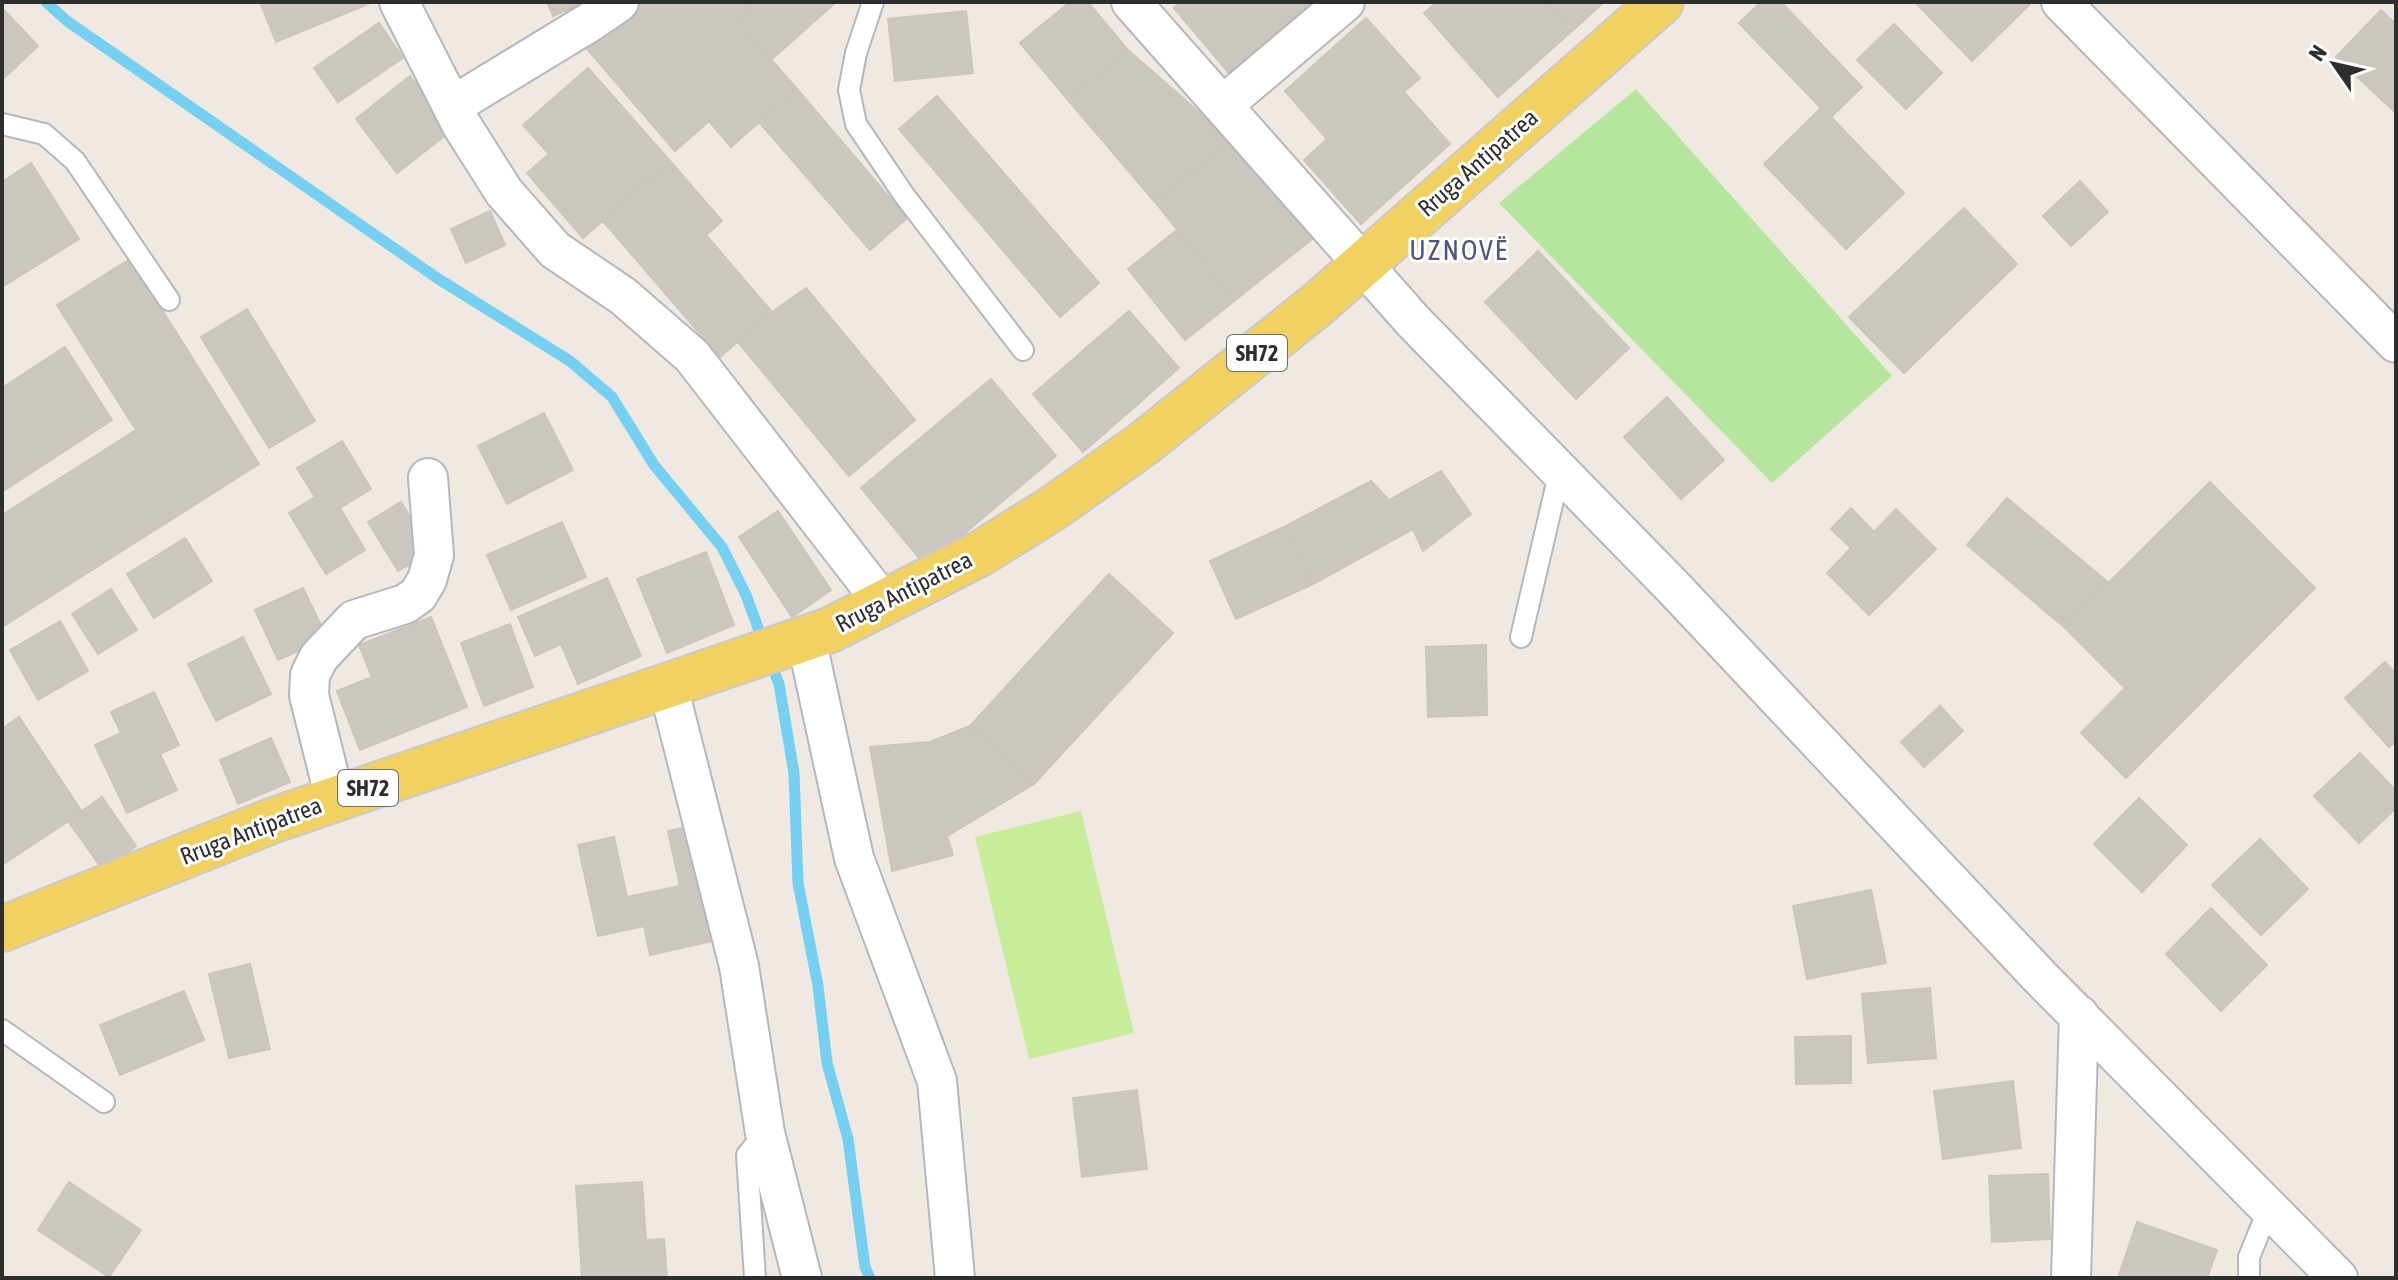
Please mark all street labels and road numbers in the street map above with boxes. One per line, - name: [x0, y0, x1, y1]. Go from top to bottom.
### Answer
- street label: Rruga Antipatrea: [1412, 103, 1543, 222]
- road number: SH72: [1227, 335, 1287, 371]
- street label: Rruga Antipatrea: [831, 546, 976, 637]
- road number: SH72: [338, 770, 398, 806]
- street label: Rruga Antipatrea: [176, 791, 325, 870]

